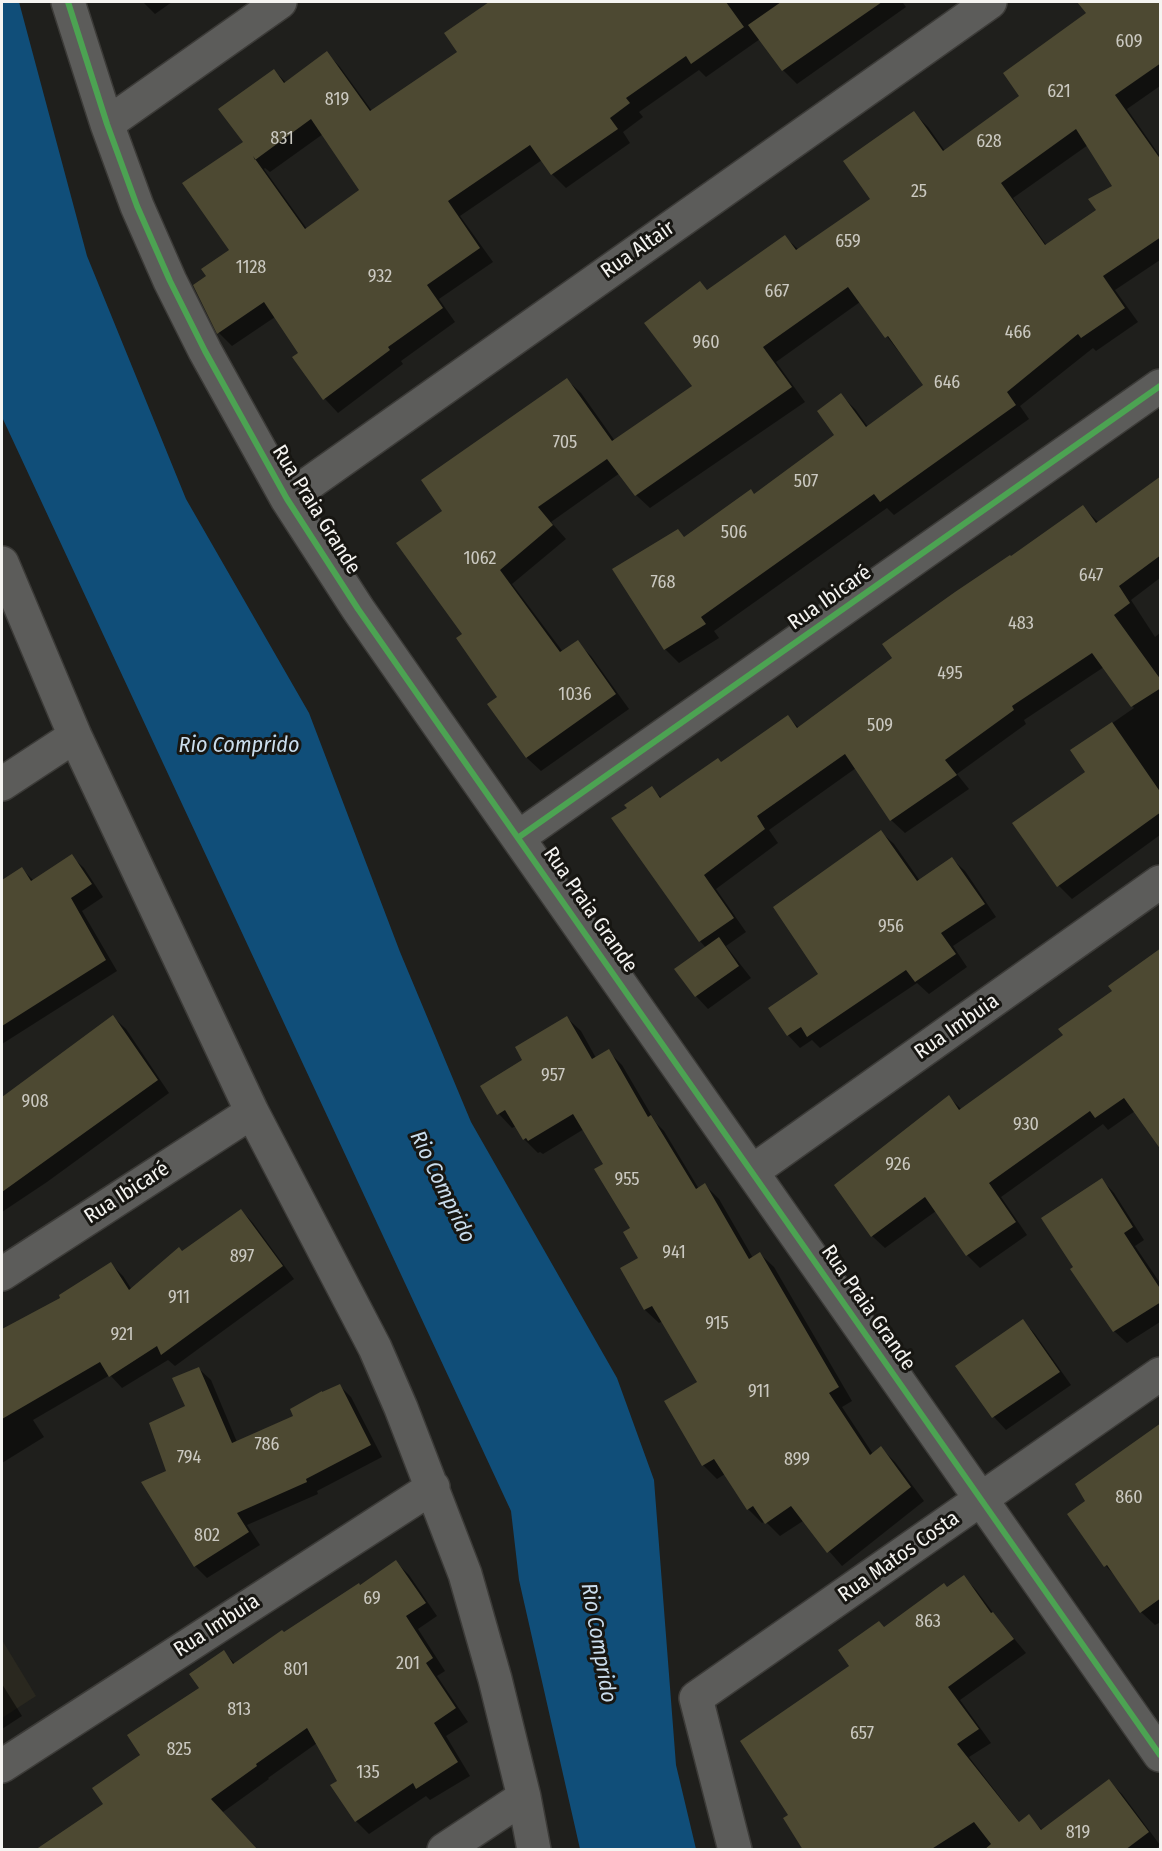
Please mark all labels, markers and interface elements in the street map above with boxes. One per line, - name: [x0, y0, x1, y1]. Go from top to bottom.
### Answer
- house number: 609: [1116, 31, 1142, 53]
- house number: 621: [1047, 81, 1071, 103]
- house number: 819: [325, 89, 349, 111]
- house number: 831: [270, 128, 294, 150]
- house number: 628: [976, 131, 1002, 153]
- house number: 25: [911, 181, 927, 203]
- street label: Rua Altair: [596, 216, 680, 284]
- house number: 659: [835, 231, 861, 253]
- house number: 1128: [236, 257, 266, 279]
- house number: 932: [368, 266, 392, 288]
- house number: 667: [765, 281, 789, 303]
- house number: 466: [1005, 322, 1031, 344]
- house number: 960: [692, 332, 720, 354]
- house number: 646: [934, 372, 960, 394]
- house number: 705: [553, 432, 577, 454]
- street label: Rua Praia Grande: [266, 441, 366, 579]
- house number: 507: [794, 471, 818, 493]
- house number: 506: [721, 522, 747, 544]
- house number: 1062: [463, 548, 497, 570]
- street label: Rua Ibicaré: [784, 560, 876, 636]
- house number: 647: [1079, 565, 1103, 587]
- house number: 768: [651, 572, 675, 594]
- house number: 483: [1008, 613, 1034, 635]
- house number: 495: [937, 663, 963, 685]
- house number: 1036: [558, 684, 592, 706]
- house number: 509: [867, 715, 893, 737]
- water label: Rio Comprido: [178, 733, 300, 759]
- street label: Rua Praia Grande: [537, 842, 643, 978]
- house number: 956: [878, 916, 904, 938]
- street label: Rua Imbuia: [910, 989, 1004, 1065]
- house number: 957: [541, 1065, 565, 1087]
- house number: 908: [21, 1091, 49, 1113]
- house number: 930: [1013, 1114, 1039, 1136]
- water label: Rio Comprido: [404, 1127, 480, 1247]
- house number: 926: [885, 1154, 911, 1176]
- street label: Rua Ibicaré: [80, 1156, 174, 1230]
- house number: 955: [614, 1169, 640, 1191]
- street label: Rua Praia Grande: [815, 1240, 921, 1376]
- house number: 941: [662, 1242, 686, 1264]
- house number: 897: [230, 1246, 254, 1268]
- house number: 911: [168, 1287, 190, 1309]
- house number: 915: [705, 1313, 729, 1335]
- house number: 921: [110, 1324, 134, 1346]
- house number: 911: [748, 1381, 770, 1403]
- house number: 786: [255, 1434, 279, 1456]
- house number: 794: [177, 1447, 201, 1469]
- house number: 899: [784, 1449, 810, 1471]
- house number: 860: [1115, 1487, 1143, 1509]
- street label: Rua Matos Costa: [834, 1506, 964, 1608]
- house number: 802: [194, 1525, 220, 1547]
- water label: Rio Comprido: [574, 1581, 622, 1705]
- house number: 69: [363, 1588, 381, 1610]
- street label: Rua Imbuia: [169, 1589, 265, 1663]
- house number: 863: [915, 1611, 941, 1633]
- house number: 201: [396, 1653, 420, 1675]
- house number: 801: [284, 1659, 308, 1681]
- house number: 813: [227, 1699, 251, 1721]
- house number: 657: [850, 1723, 874, 1745]
- house number: 825: [166, 1739, 192, 1761]
- house number: 135: [356, 1762, 380, 1784]
- house number: 819: [1066, 1822, 1090, 1844]

